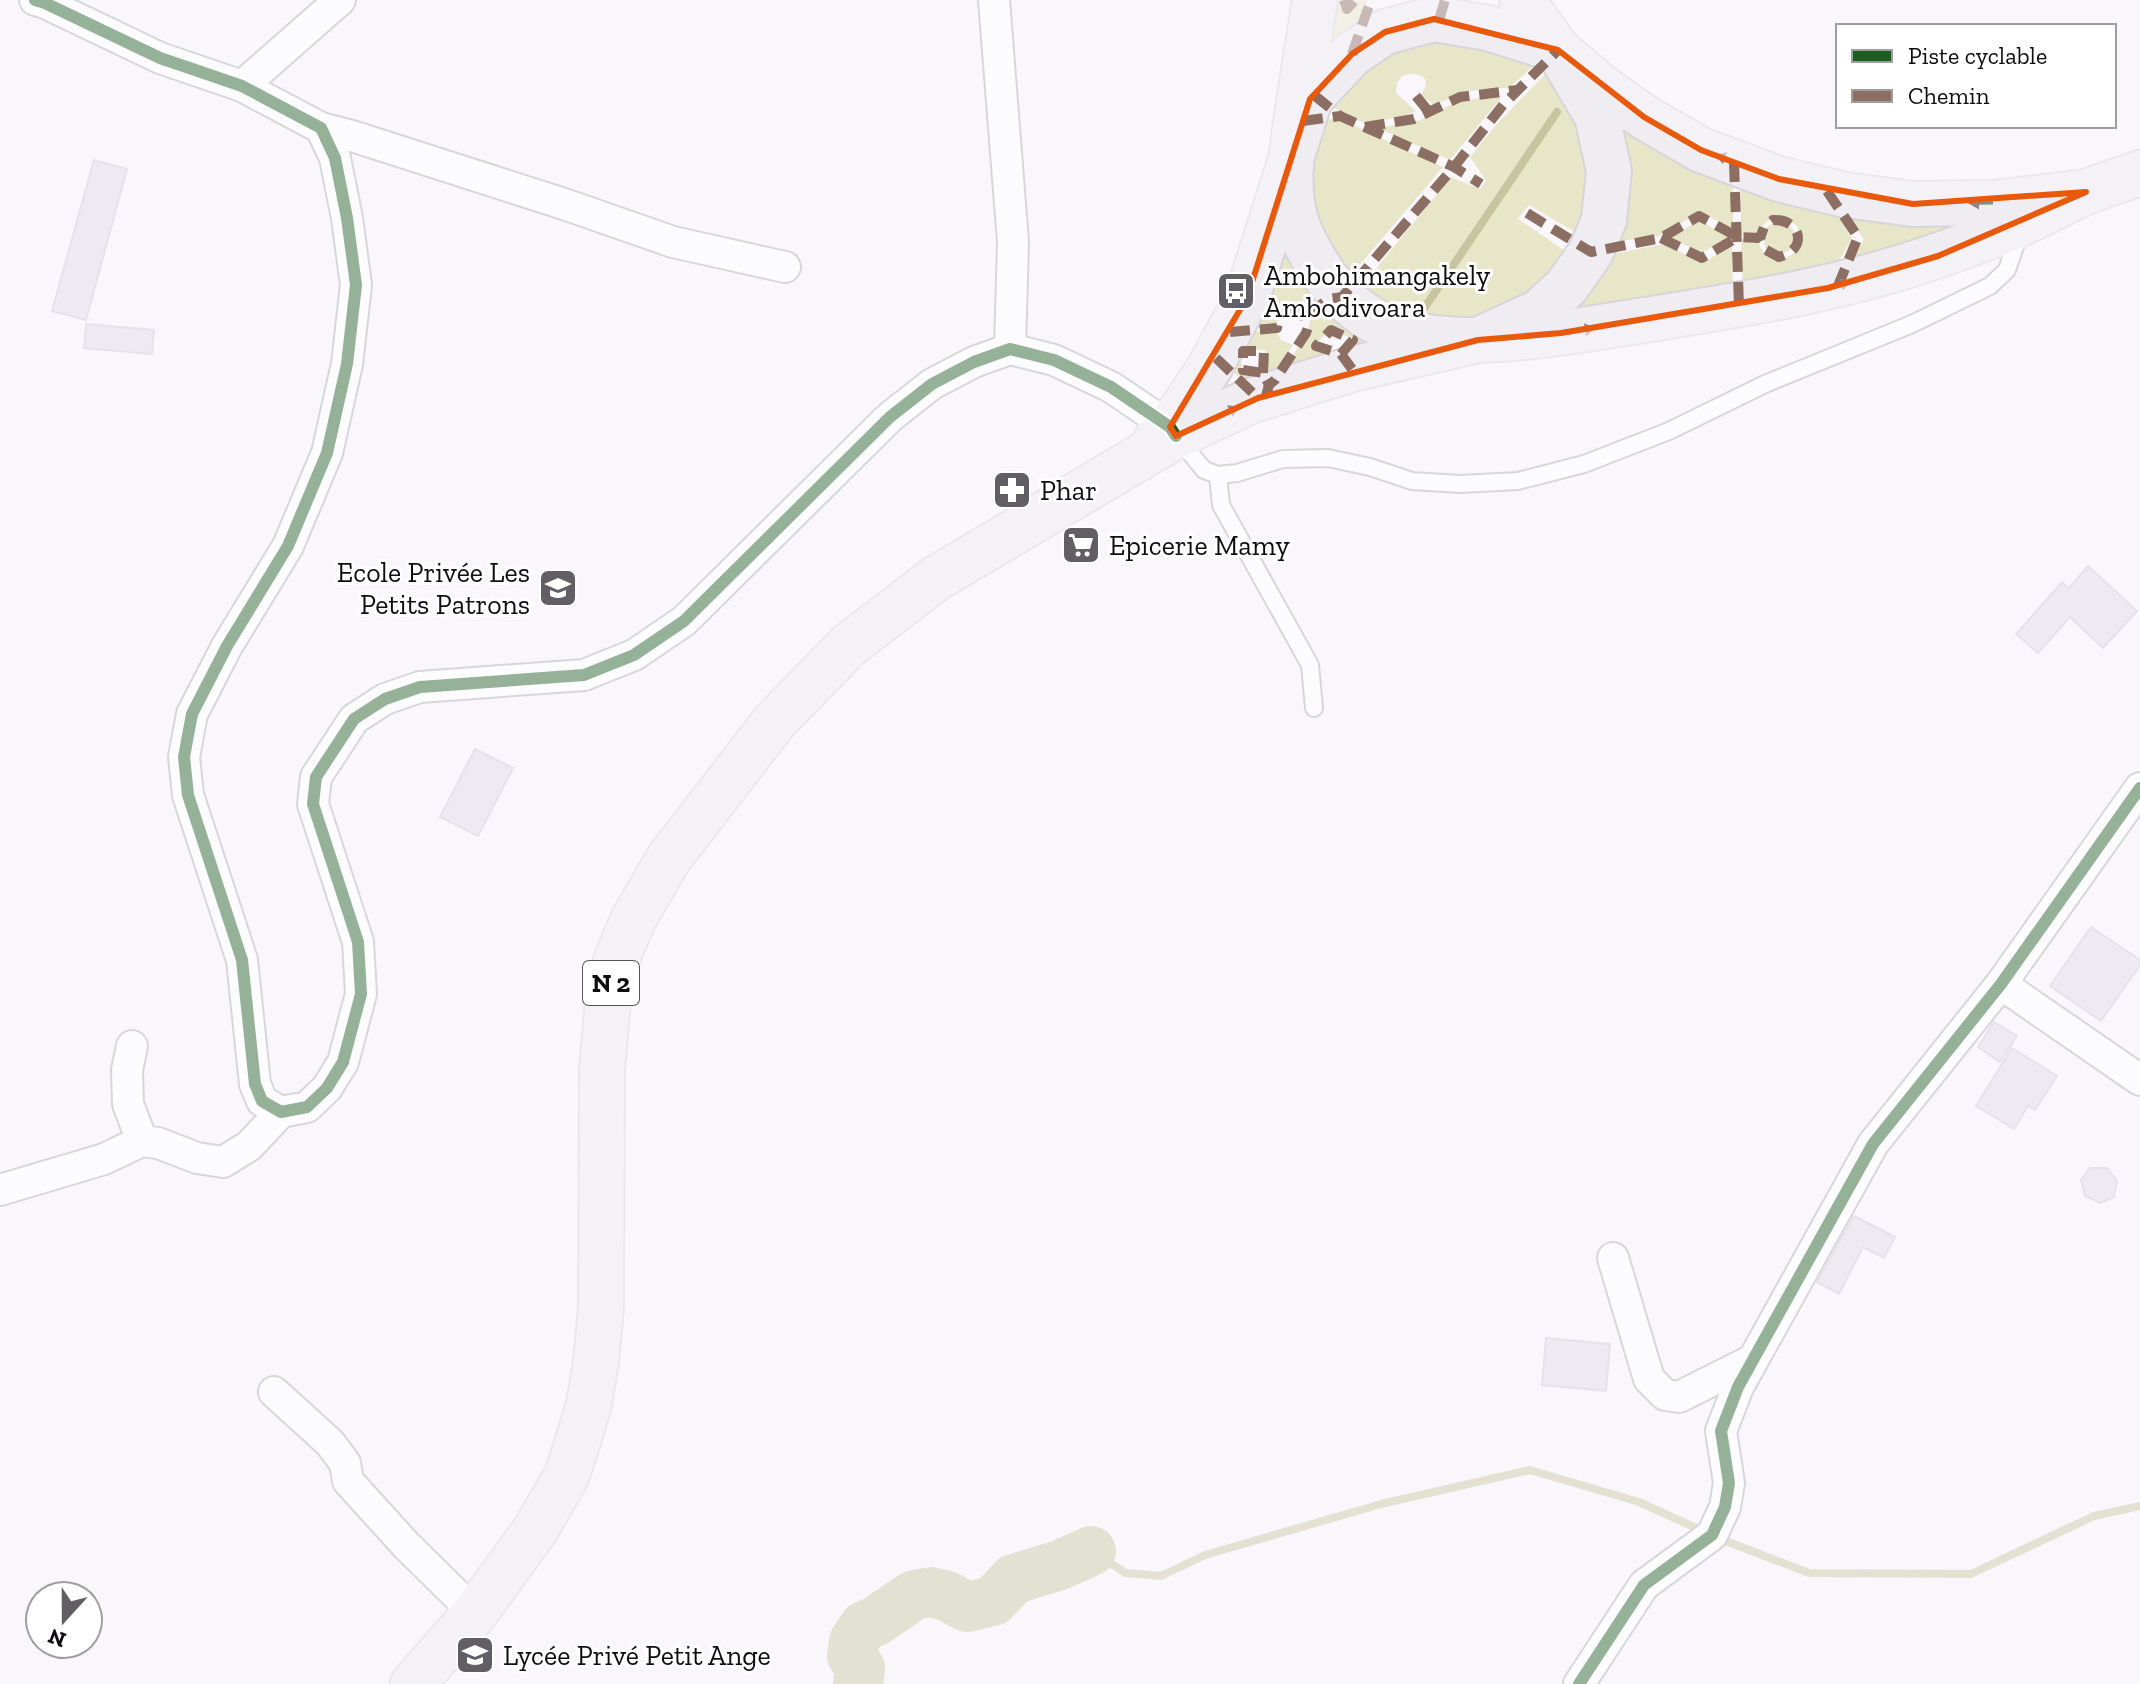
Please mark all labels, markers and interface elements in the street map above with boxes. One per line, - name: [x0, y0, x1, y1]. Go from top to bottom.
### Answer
- legend: [1836, 24, 2116, 128]
- text: Piste cyclable: [1908, 41, 2047, 70]
- text: Chemin: [1908, 81, 1990, 110]
- one-way arrow: [1715, 153, 1739, 165]
- one-way arrow: [1968, 197, 1993, 209]
- place label: Ambohimangakely Ambodivoara: [1264, 259, 1491, 324]
- bus stop icon: Ambohimangakely Ambodivoara: [1215, 270, 1257, 312]
- one-way arrow: [1827, 278, 1851, 291]
- one-way arrow: [1571, 323, 1596, 335]
- one-way arrow: [1216, 405, 1239, 419]
- pharmacy icon: Phar: [991, 469, 1033, 511]
- place label: Phar: [1040, 474, 1097, 507]
- supermarket icon: Epicerie Mamy: [1060, 524, 1102, 566]
- place label: Epicerie Mamy: [1109, 529, 1290, 562]
- place label: Ecole Privée Les Petits Patrons: [337, 556, 530, 621]
- school or university icon: Ecole Privée Les Petits Patrons: [537, 567, 579, 609]
- road number: N 2: [583, 961, 639, 1005]
- north arrow: [24, 1580, 104, 1660]
- text: N: [44, 1623, 70, 1654]
- school or university icon: Lycée Privé Petit Ange: [454, 1634, 496, 1676]
- place label: Lycée Privé Petit Ange: [503, 1639, 771, 1672]

